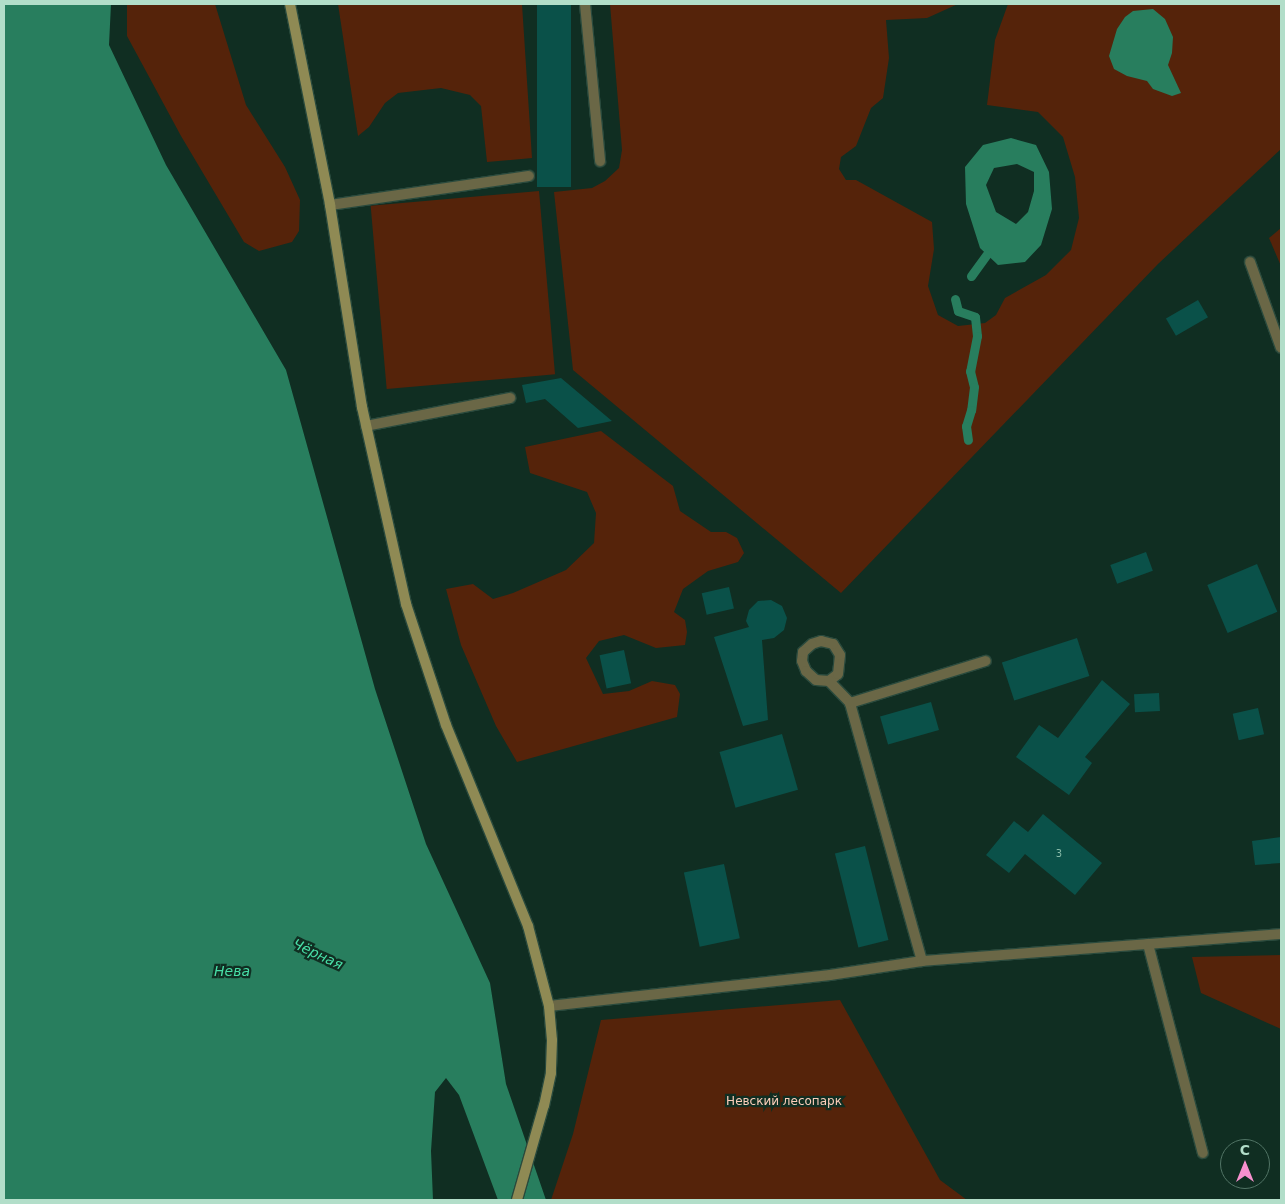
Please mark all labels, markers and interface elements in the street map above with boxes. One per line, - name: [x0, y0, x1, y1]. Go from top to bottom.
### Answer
- house number: 3: [1056, 848, 1062, 860]
- water label: Чёрная: [290, 935, 346, 973]
- water label: Нева: [214, 963, 250, 979]
- park label: Невский лесопарк: [726, 1095, 842, 1109]
- north arrow: [1220, 1139, 1270, 1189]
- text: С: [1240, 1142, 1250, 1158]

